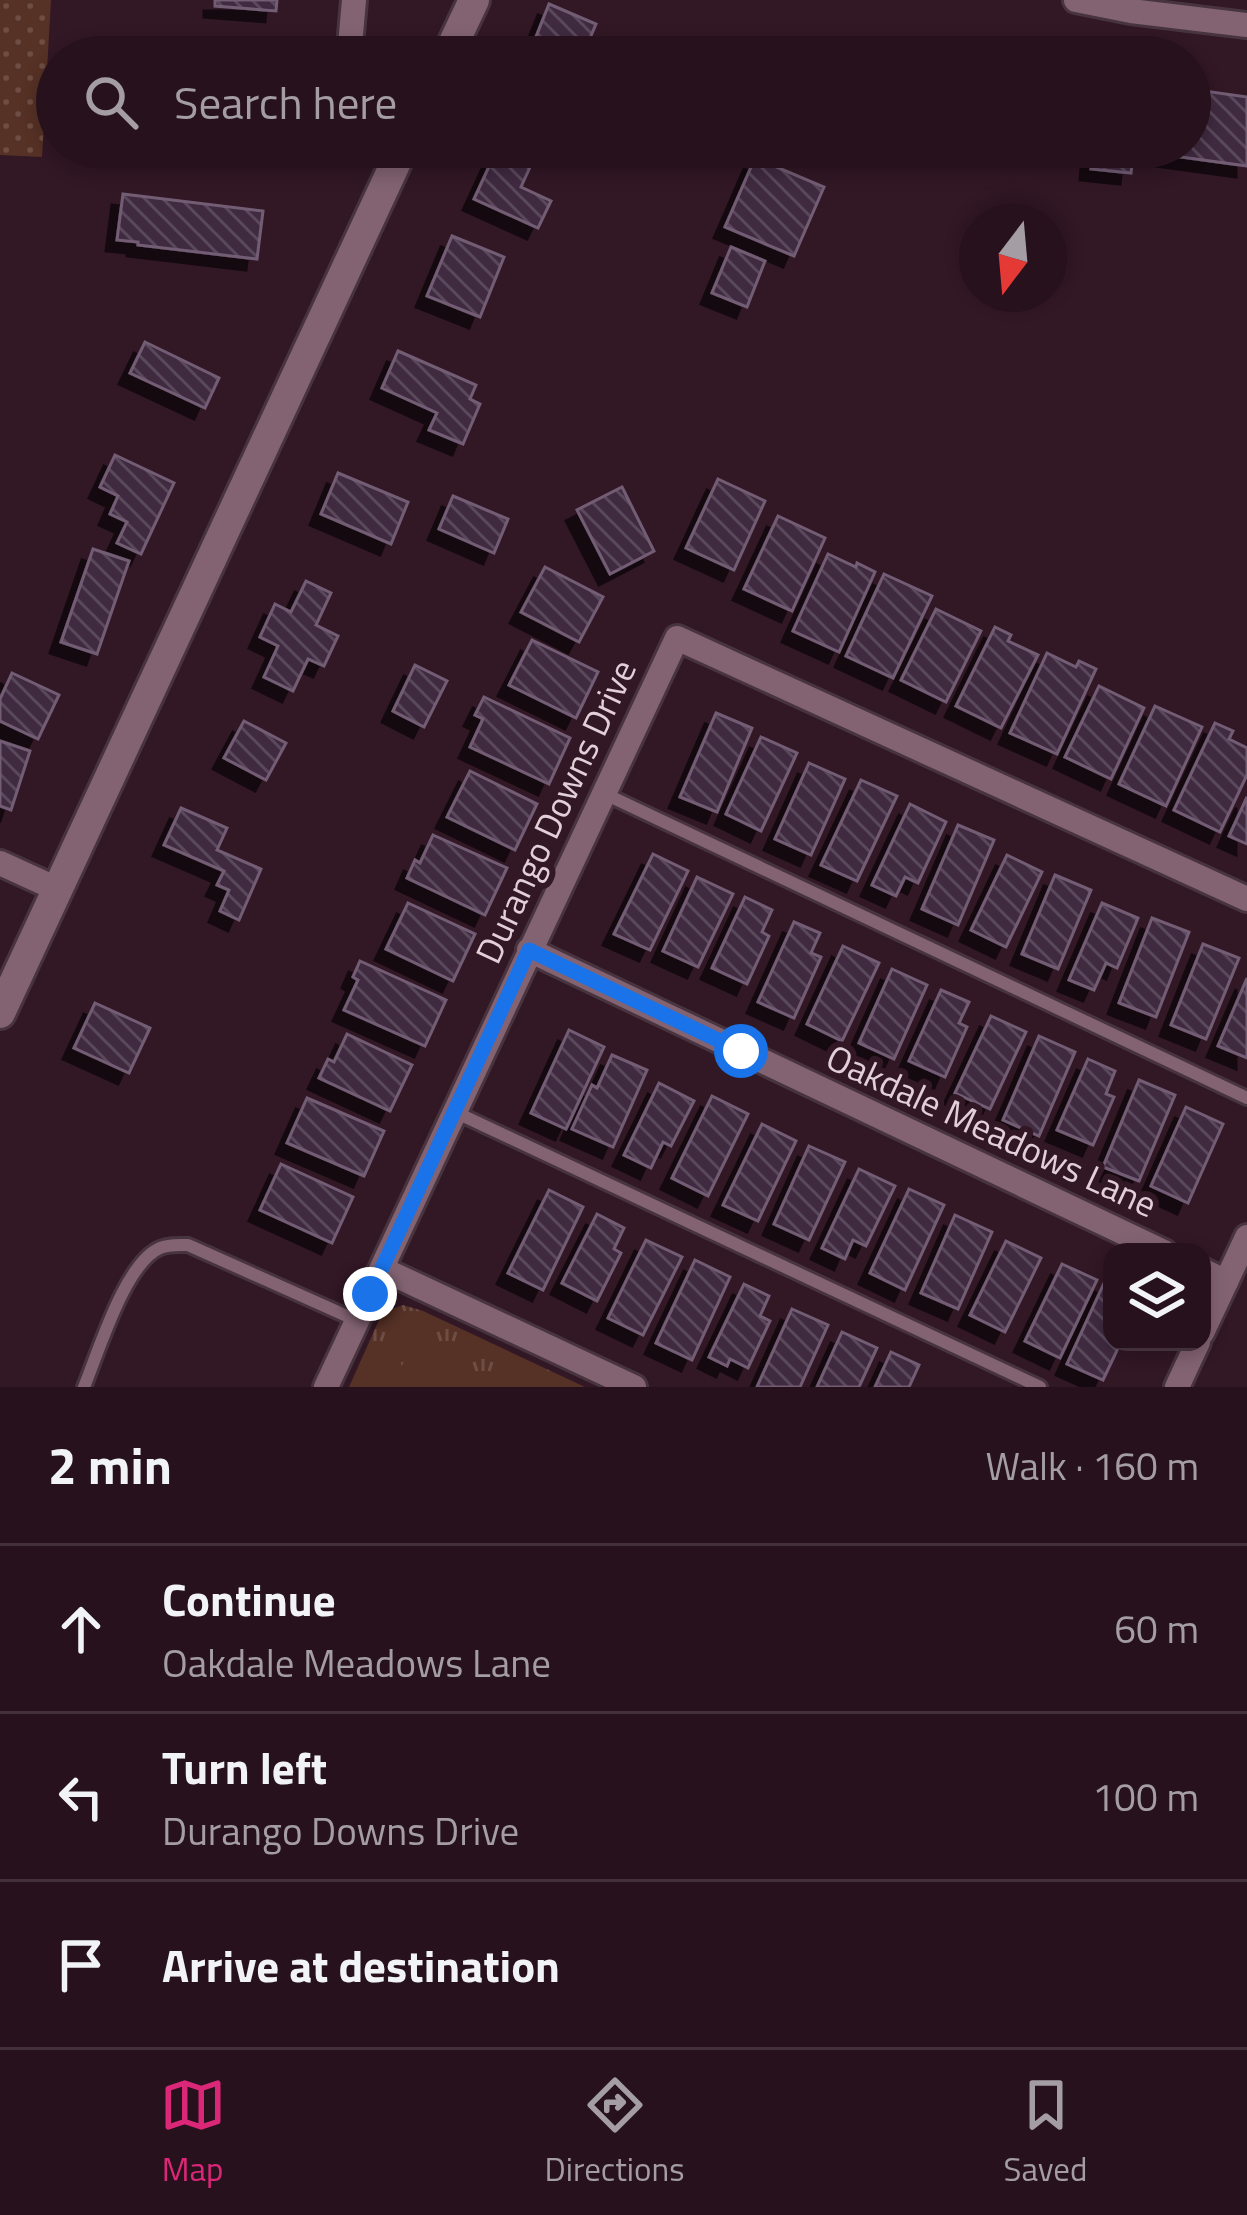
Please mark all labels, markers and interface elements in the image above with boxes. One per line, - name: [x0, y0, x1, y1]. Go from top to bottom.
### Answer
- search box: [36, 36, 1211, 168]
- text: Search here: [174, 68, 397, 136]
- icon: search: [78, 69, 144, 135]
- north arrow: [959, 204, 1067, 312]
- street label: Durango Downs Drive: [460, 650, 650, 972]
- route start: [714, 1024, 768, 1078]
- street label: Oakdale Meadows Lane: [818, 1029, 1166, 1231]
- map controls: [1103, 1243, 1211, 1351]
- button: layers: [1103, 1243, 1211, 1351]
- route end: [343, 1267, 397, 1321]
- text: 2 min: [48, 1426, 172, 1504]
- text: Walk · 160 m: [985, 1436, 1199, 1495]
- text: Continue: [162, 1565, 336, 1633]
- icon: ahead: [48, 1596, 114, 1662]
- text: 60 m: [1114, 1599, 1199, 1658]
- text: Oakdale Meadows Lane: [162, 1633, 551, 1692]
- text: Turn left: [162, 1733, 327, 1801]
- icon: left: [48, 1764, 114, 1830]
- text: 100 m: [1092, 1767, 1199, 1826]
- text: Durango Downs Drive: [162, 1801, 519, 1860]
- text: Arrive at destination: [162, 1931, 560, 1999]
- icon: arrive: [48, 1932, 114, 1998]
- tab: Map: [160, 2072, 226, 2194]
- tab: Directions: [545, 2072, 685, 2194]
- tab: Saved: [1004, 2072, 1087, 2194]

